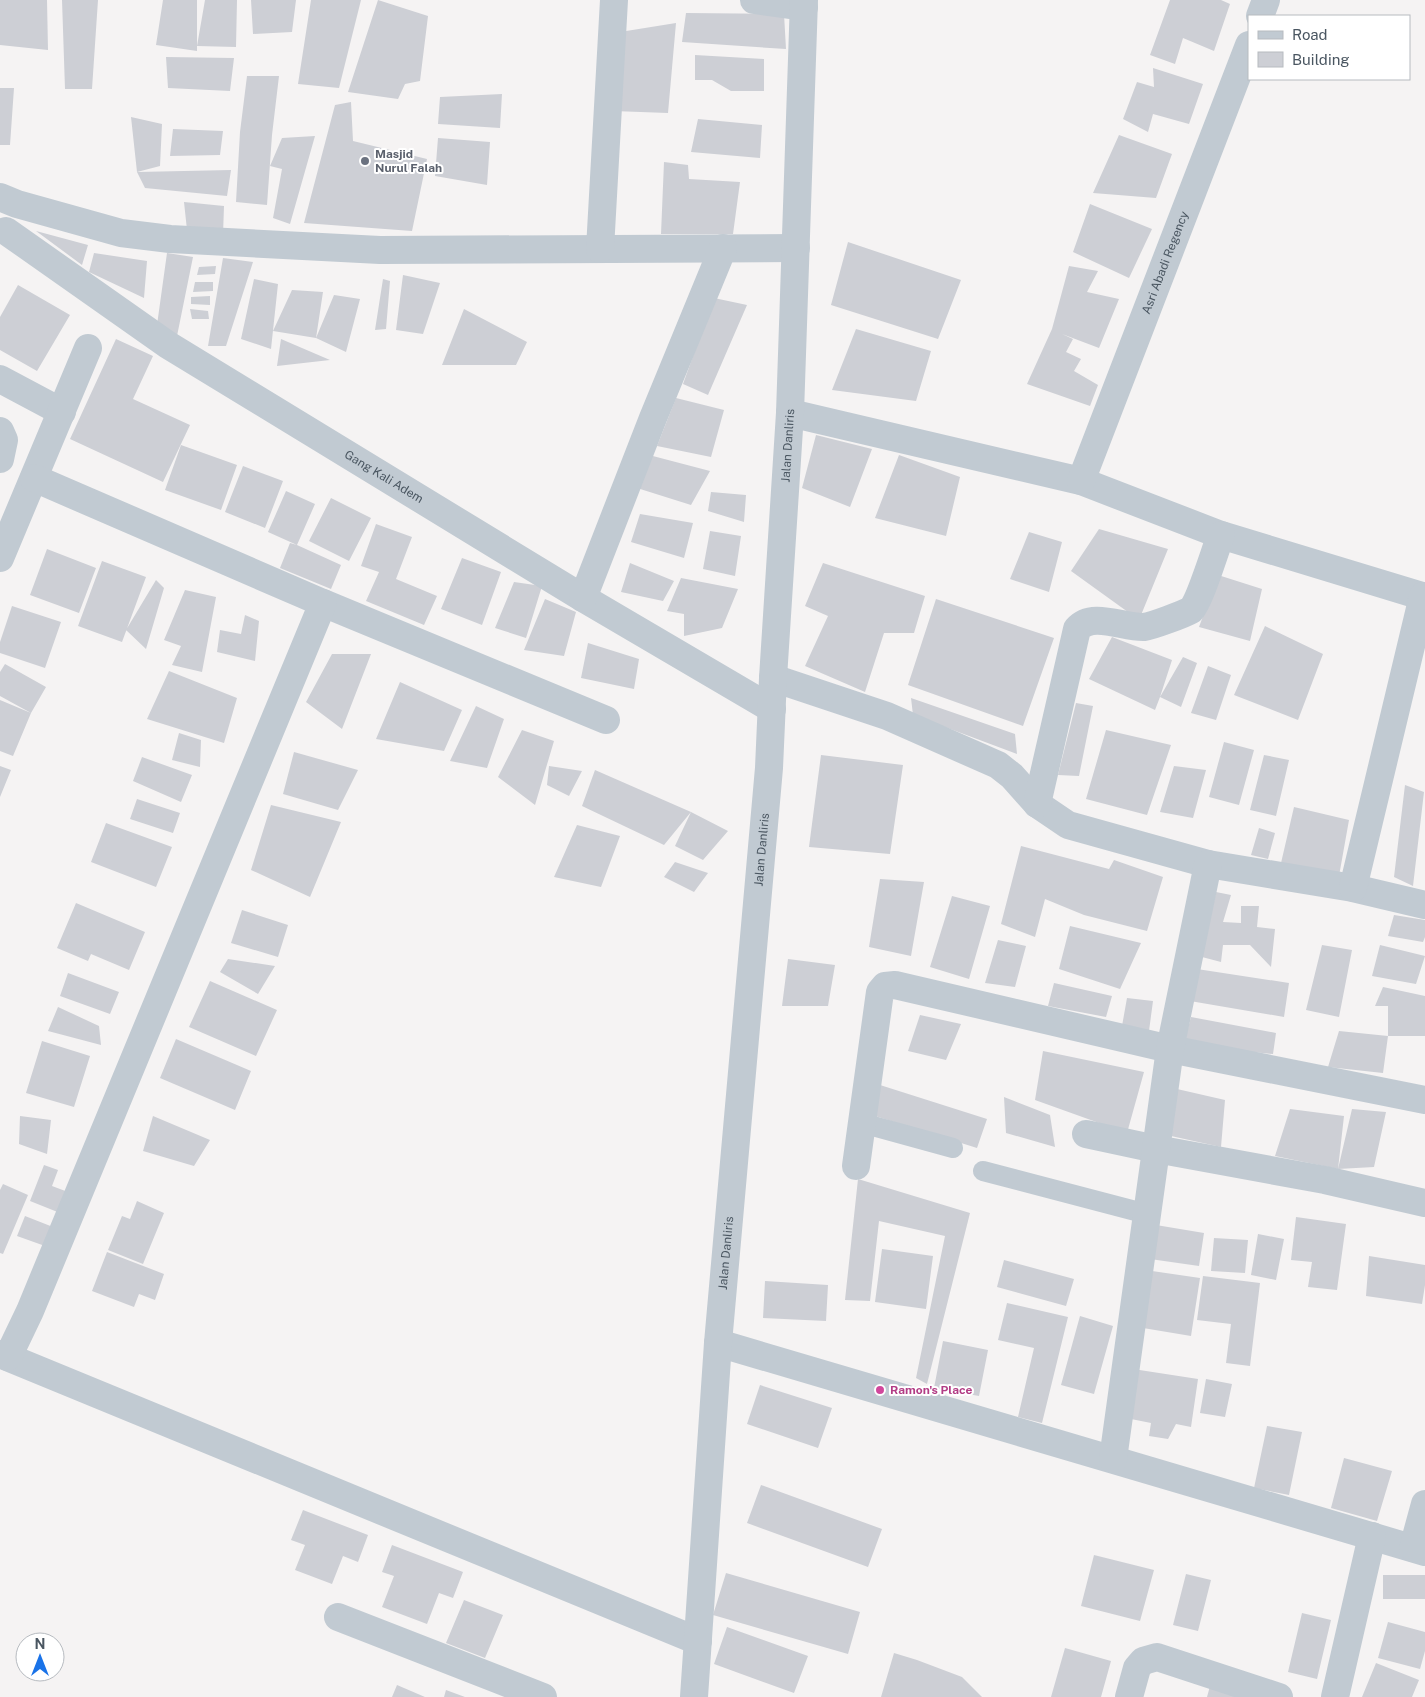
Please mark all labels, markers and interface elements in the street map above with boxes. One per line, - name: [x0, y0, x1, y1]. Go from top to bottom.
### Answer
- legend: [1248, 15, 1410, 80]
- text: Road: [1292, 26, 1328, 43]
- text: Building: [1292, 51, 1350, 68]
- place label: Masjid Nurul Falah: [375, 147, 442, 175]
- marker: Masjid Nurul Falah: [359, 155, 371, 167]
- street label: Asri Abadi Regency: [1139, 209, 1191, 316]
- street label: Jalan Danliris: [779, 409, 797, 483]
- street label: Gang Kali Adem: [342, 447, 426, 506]
- street label: Jalan Danliris: [752, 812, 772, 887]
- street label: Jalan Danliris: [716, 1216, 736, 1290]
- place label: Ramon's Place: [890, 1383, 973, 1397]
- marker: Ramon's Place: [874, 1384, 886, 1396]
- north arrow: [15, 1632, 65, 1682]
- text: N: [35, 1636, 45, 1652]

